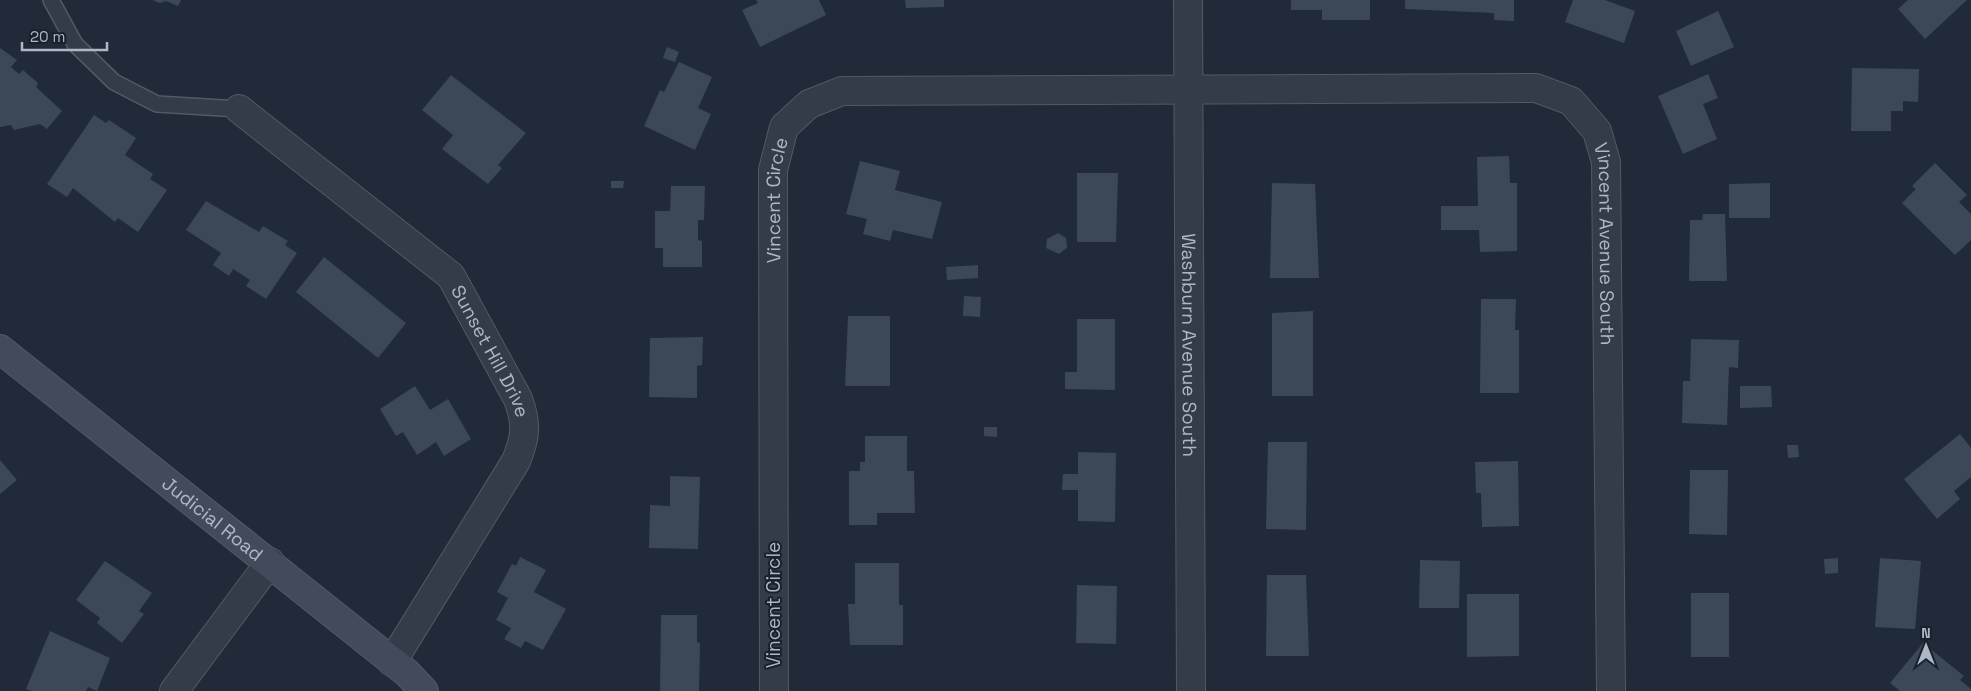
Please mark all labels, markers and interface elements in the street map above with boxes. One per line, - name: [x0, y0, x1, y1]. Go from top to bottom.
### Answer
- scale bar: [22, 20, 108, 52]
- text: 20 m: [30, 27, 65, 46]
- street label: Vincent Circle: [761, 135, 794, 263]
- street label: Vincent Avenue South: [1588, 140, 1620, 345]
- street label: Washburn Avenue South: [1176, 233, 1202, 457]
- street label: Sunset Hill Drive: [445, 281, 535, 420]
- street label: Judicial Road: [157, 471, 268, 567]
- street label: Vincent Circle: [761, 542, 786, 668]
- north arrow: [1901, 621, 1951, 671]
- text: N: [1921, 624, 1931, 642]

